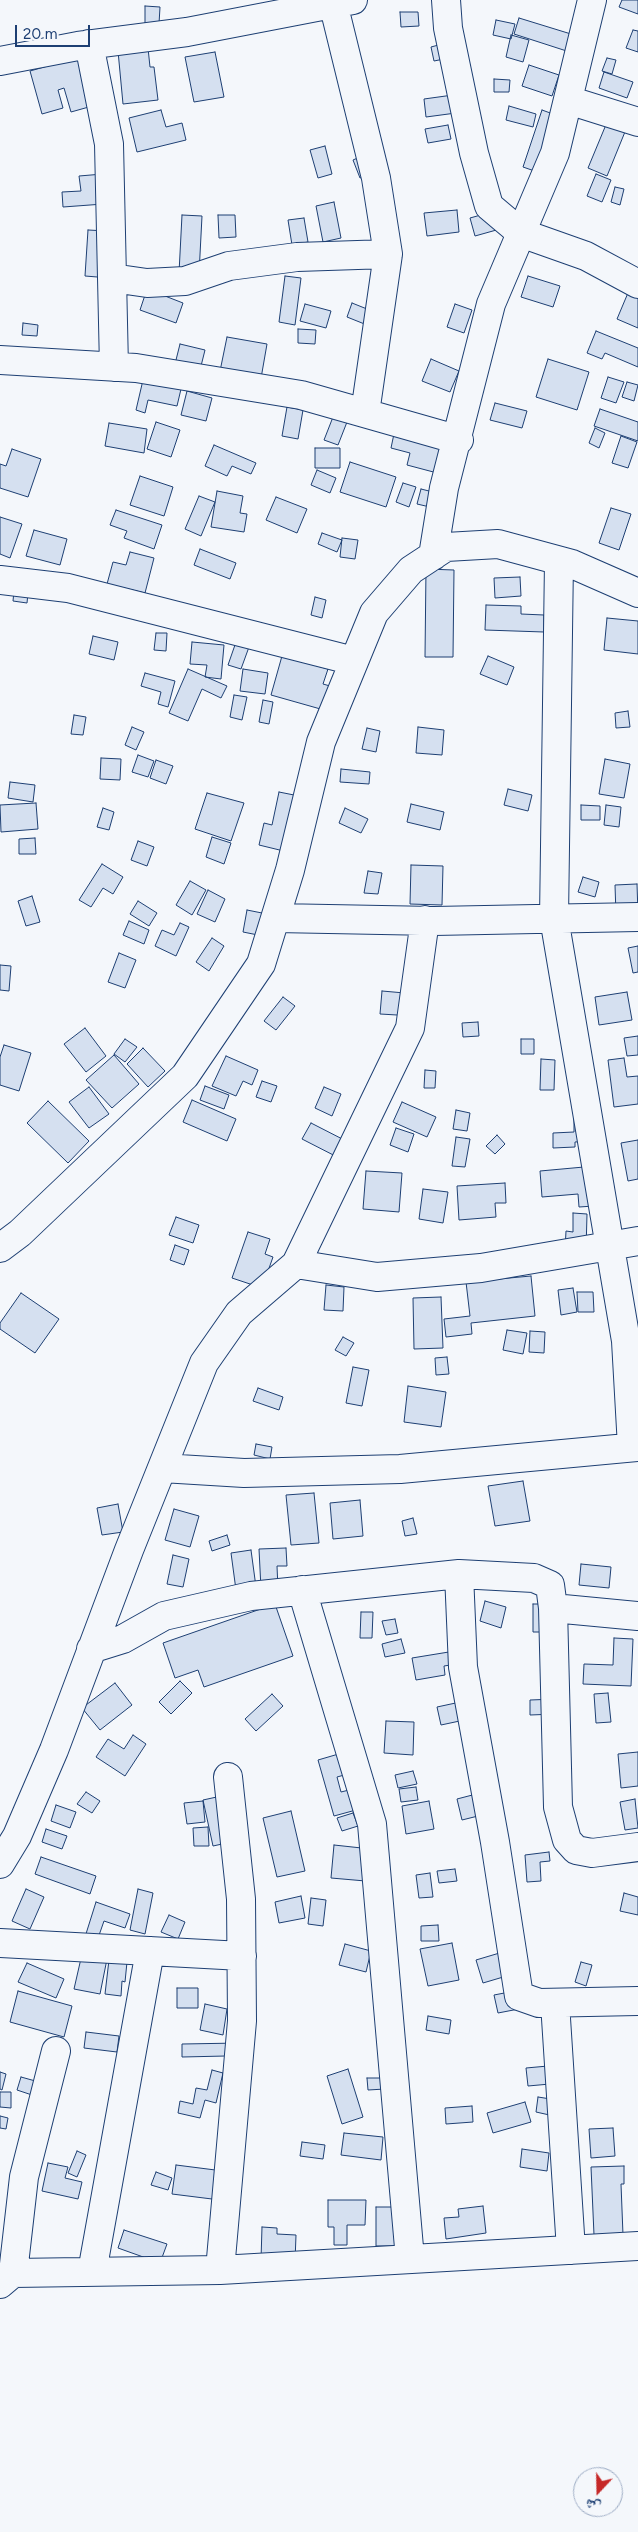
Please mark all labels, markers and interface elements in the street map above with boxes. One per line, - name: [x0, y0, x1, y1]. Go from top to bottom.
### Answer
- scale bar: [18, 15, 92, 47]
- text: 20 m: [23, 25, 57, 43]
- north arrow: [573, 2467, 623, 2517]
- text: ش: [583, 2495, 603, 2516]

